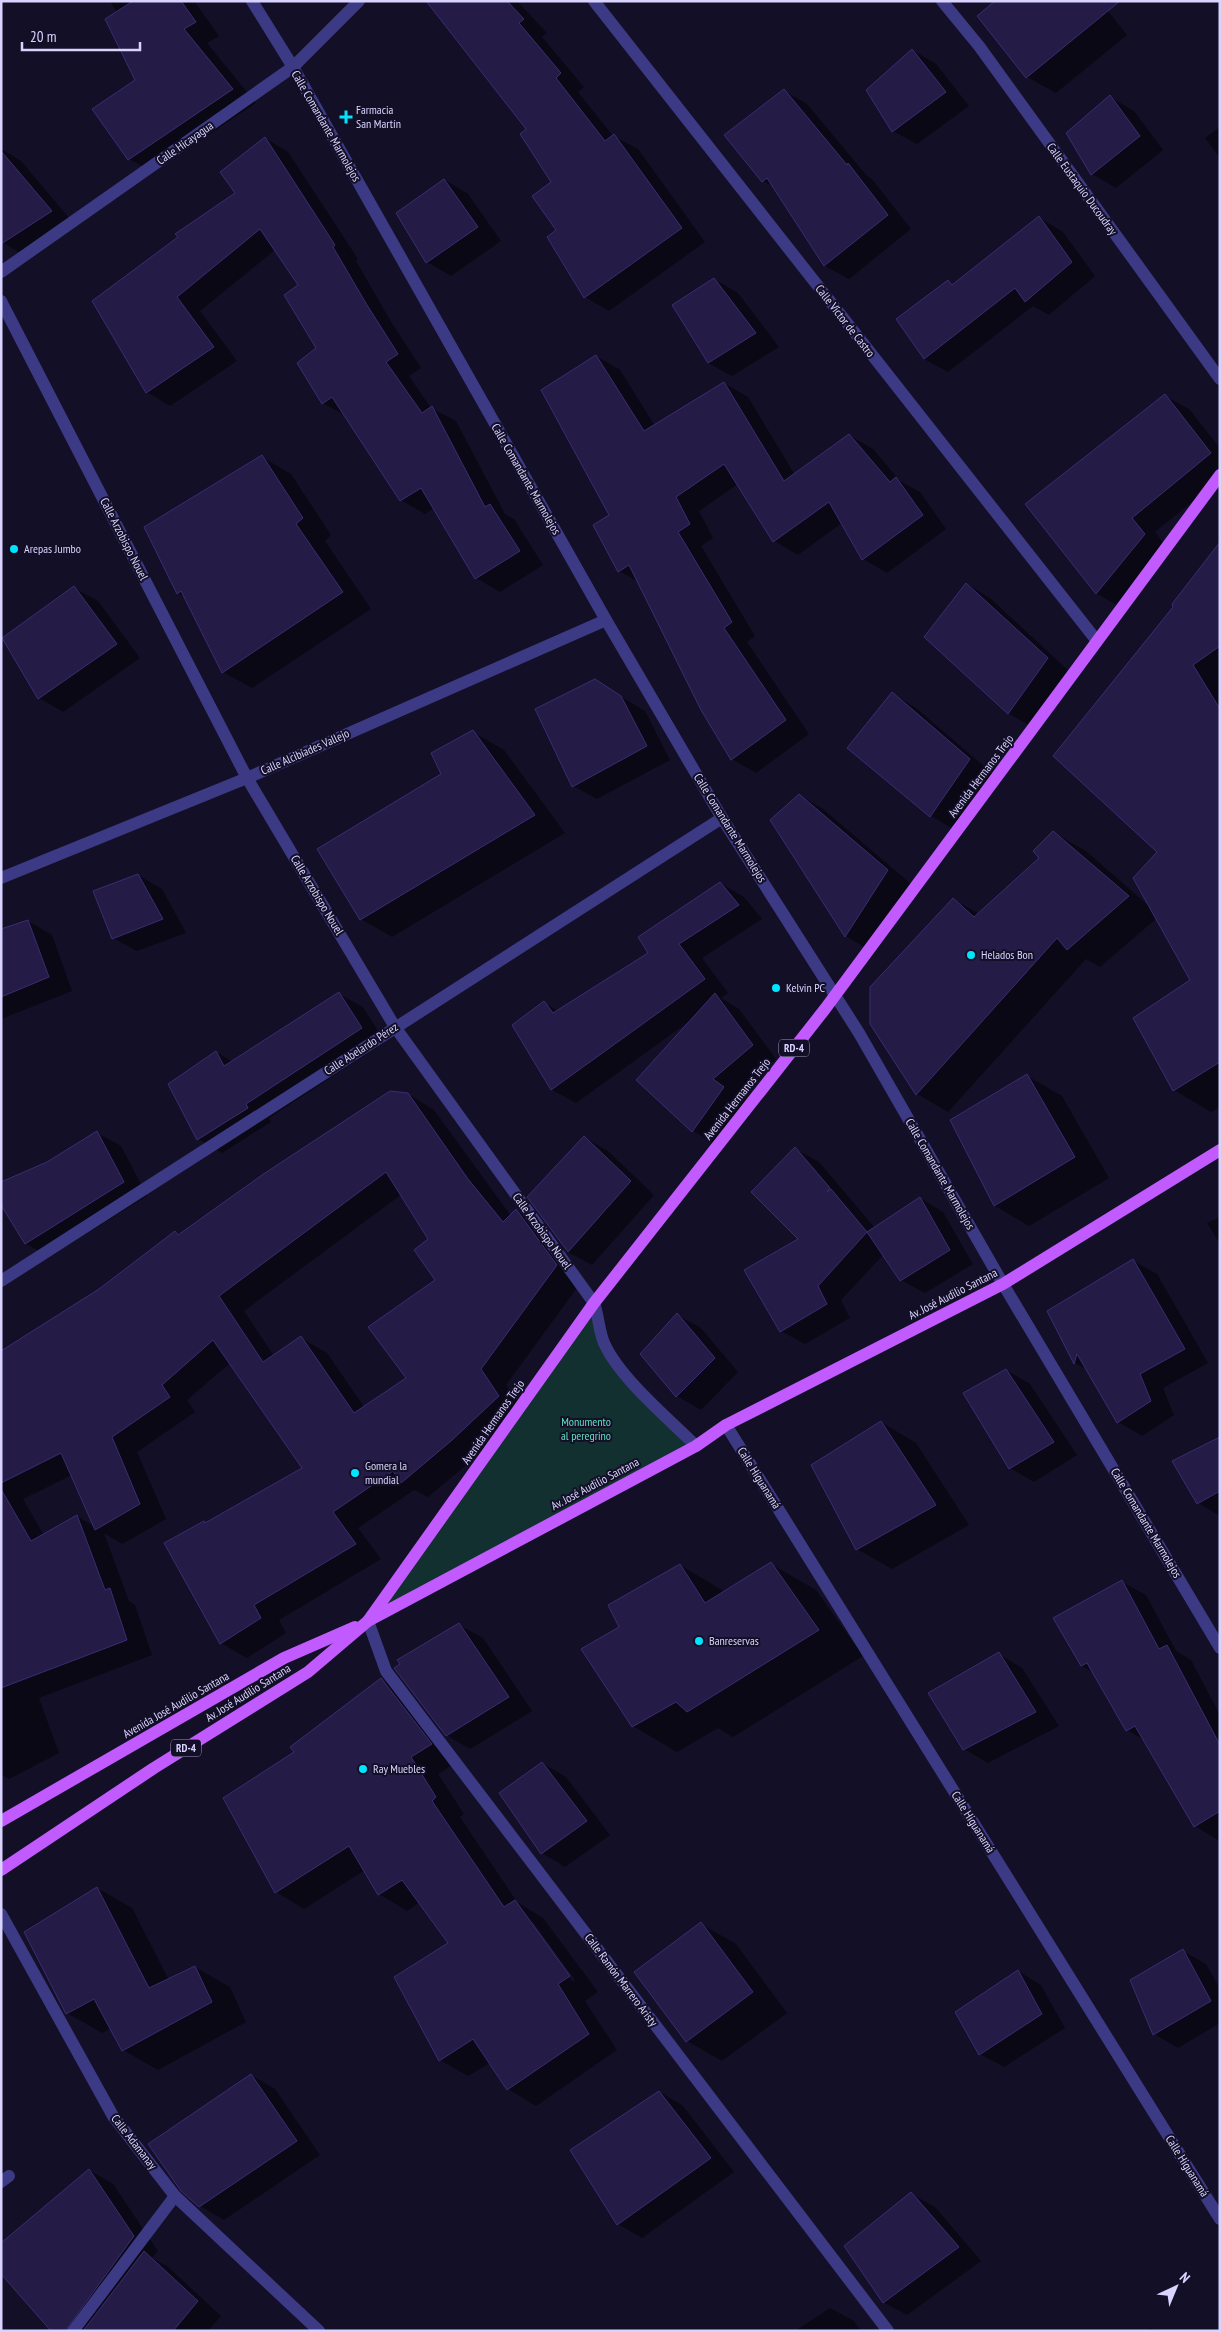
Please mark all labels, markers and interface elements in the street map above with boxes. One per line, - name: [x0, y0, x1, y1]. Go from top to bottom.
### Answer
- scale bar: [22, 20, 140, 52]
- text: 20 m: [30, 27, 56, 46]
- street label: Calle Comandante Marmolejos: [289, 68, 364, 184]
- place label: Farmacia San Martín: [356, 102, 401, 131]
- marker: Farmacia San Martín: [340, 111, 352, 123]
- street label: Calle Hicayagua: [153, 117, 216, 168]
- street label: Calle Eustaquio Ducoudray: [1044, 140, 1121, 238]
- street label: Calle Víctor de Castro: [812, 281, 878, 360]
- street label: Calle Comandante Marmolejos: [489, 421, 564, 537]
- street label: Calle Arzobispo Nouel: [97, 495, 152, 583]
- place label: Arepas Jumbo: [24, 541, 81, 556]
- marker: Arepas Jumbo: [8, 543, 20, 555]
- street label: Calle Alcibíades Vallejo: [258, 725, 351, 778]
- street label: Avenida Hermanos Trejo: [945, 731, 1017, 820]
- street label: Calle Comandante Marmolejos: [691, 770, 770, 885]
- street label: Calle Arzobispo Nouel: [288, 852, 347, 938]
- place label: Helados Bon: [981, 947, 1033, 962]
- marker: Helados Bon: [965, 949, 977, 961]
- place label: Kelvin PC: [786, 980, 826, 995]
- marker: Kelvin PC: [770, 982, 782, 994]
- street label: Calle Abelardo Pérez: [321, 1019, 400, 1078]
- road number: RD-4: [779, 1040, 809, 1056]
- street label: Avenida Hermanos Trejo: [700, 1055, 773, 1143]
- street label: Calle Comandante Marmolejos: [903, 1116, 978, 1232]
- street label: Calle Arzobispo Nouel: [510, 1190, 575, 1272]
- street label: Av. José Audilio Santana: [906, 1265, 1000, 1322]
- street label: Avenida Hermanos Trejo: [458, 1377, 527, 1467]
- park label: Monumento al peregrino: [561, 1414, 611, 1443]
- street label: Calle Higuanamá: [734, 1444, 784, 1512]
- street label: Av. José Audilio Santana: [548, 1454, 642, 1513]
- place label: Gomera la mundial: [365, 1458, 407, 1487]
- street label: Calle Comandante Marmolejos: [1108, 1465, 1185, 1580]
- marker: Gomera la mundial: [349, 1467, 361, 1479]
- place label: Banreservas: [709, 1633, 759, 1648]
- marker: Banreservas: [693, 1635, 705, 1647]
- street label: Av. José Audilio Santana: [202, 1660, 293, 1725]
- street label: Avenida José Audilio Santana: [120, 1668, 232, 1741]
- road number: RD-4: [171, 1740, 201, 1756]
- place label: Ray Muebles: [373, 1761, 425, 1776]
- marker: Ray Muebles: [357, 1763, 369, 1775]
- street label: Calle Higuanamá: [948, 1788, 998, 1856]
- street label: Calle Ramón Marrero Aristy: [582, 1930, 662, 2030]
- street label: Calle Adamanay: [108, 2111, 161, 2173]
- street label: Calle Higuanamá: [1162, 2132, 1212, 2200]
- north arrow: [1151, 2262, 1201, 2312]
- text: N: [1176, 2269, 1194, 2287]

